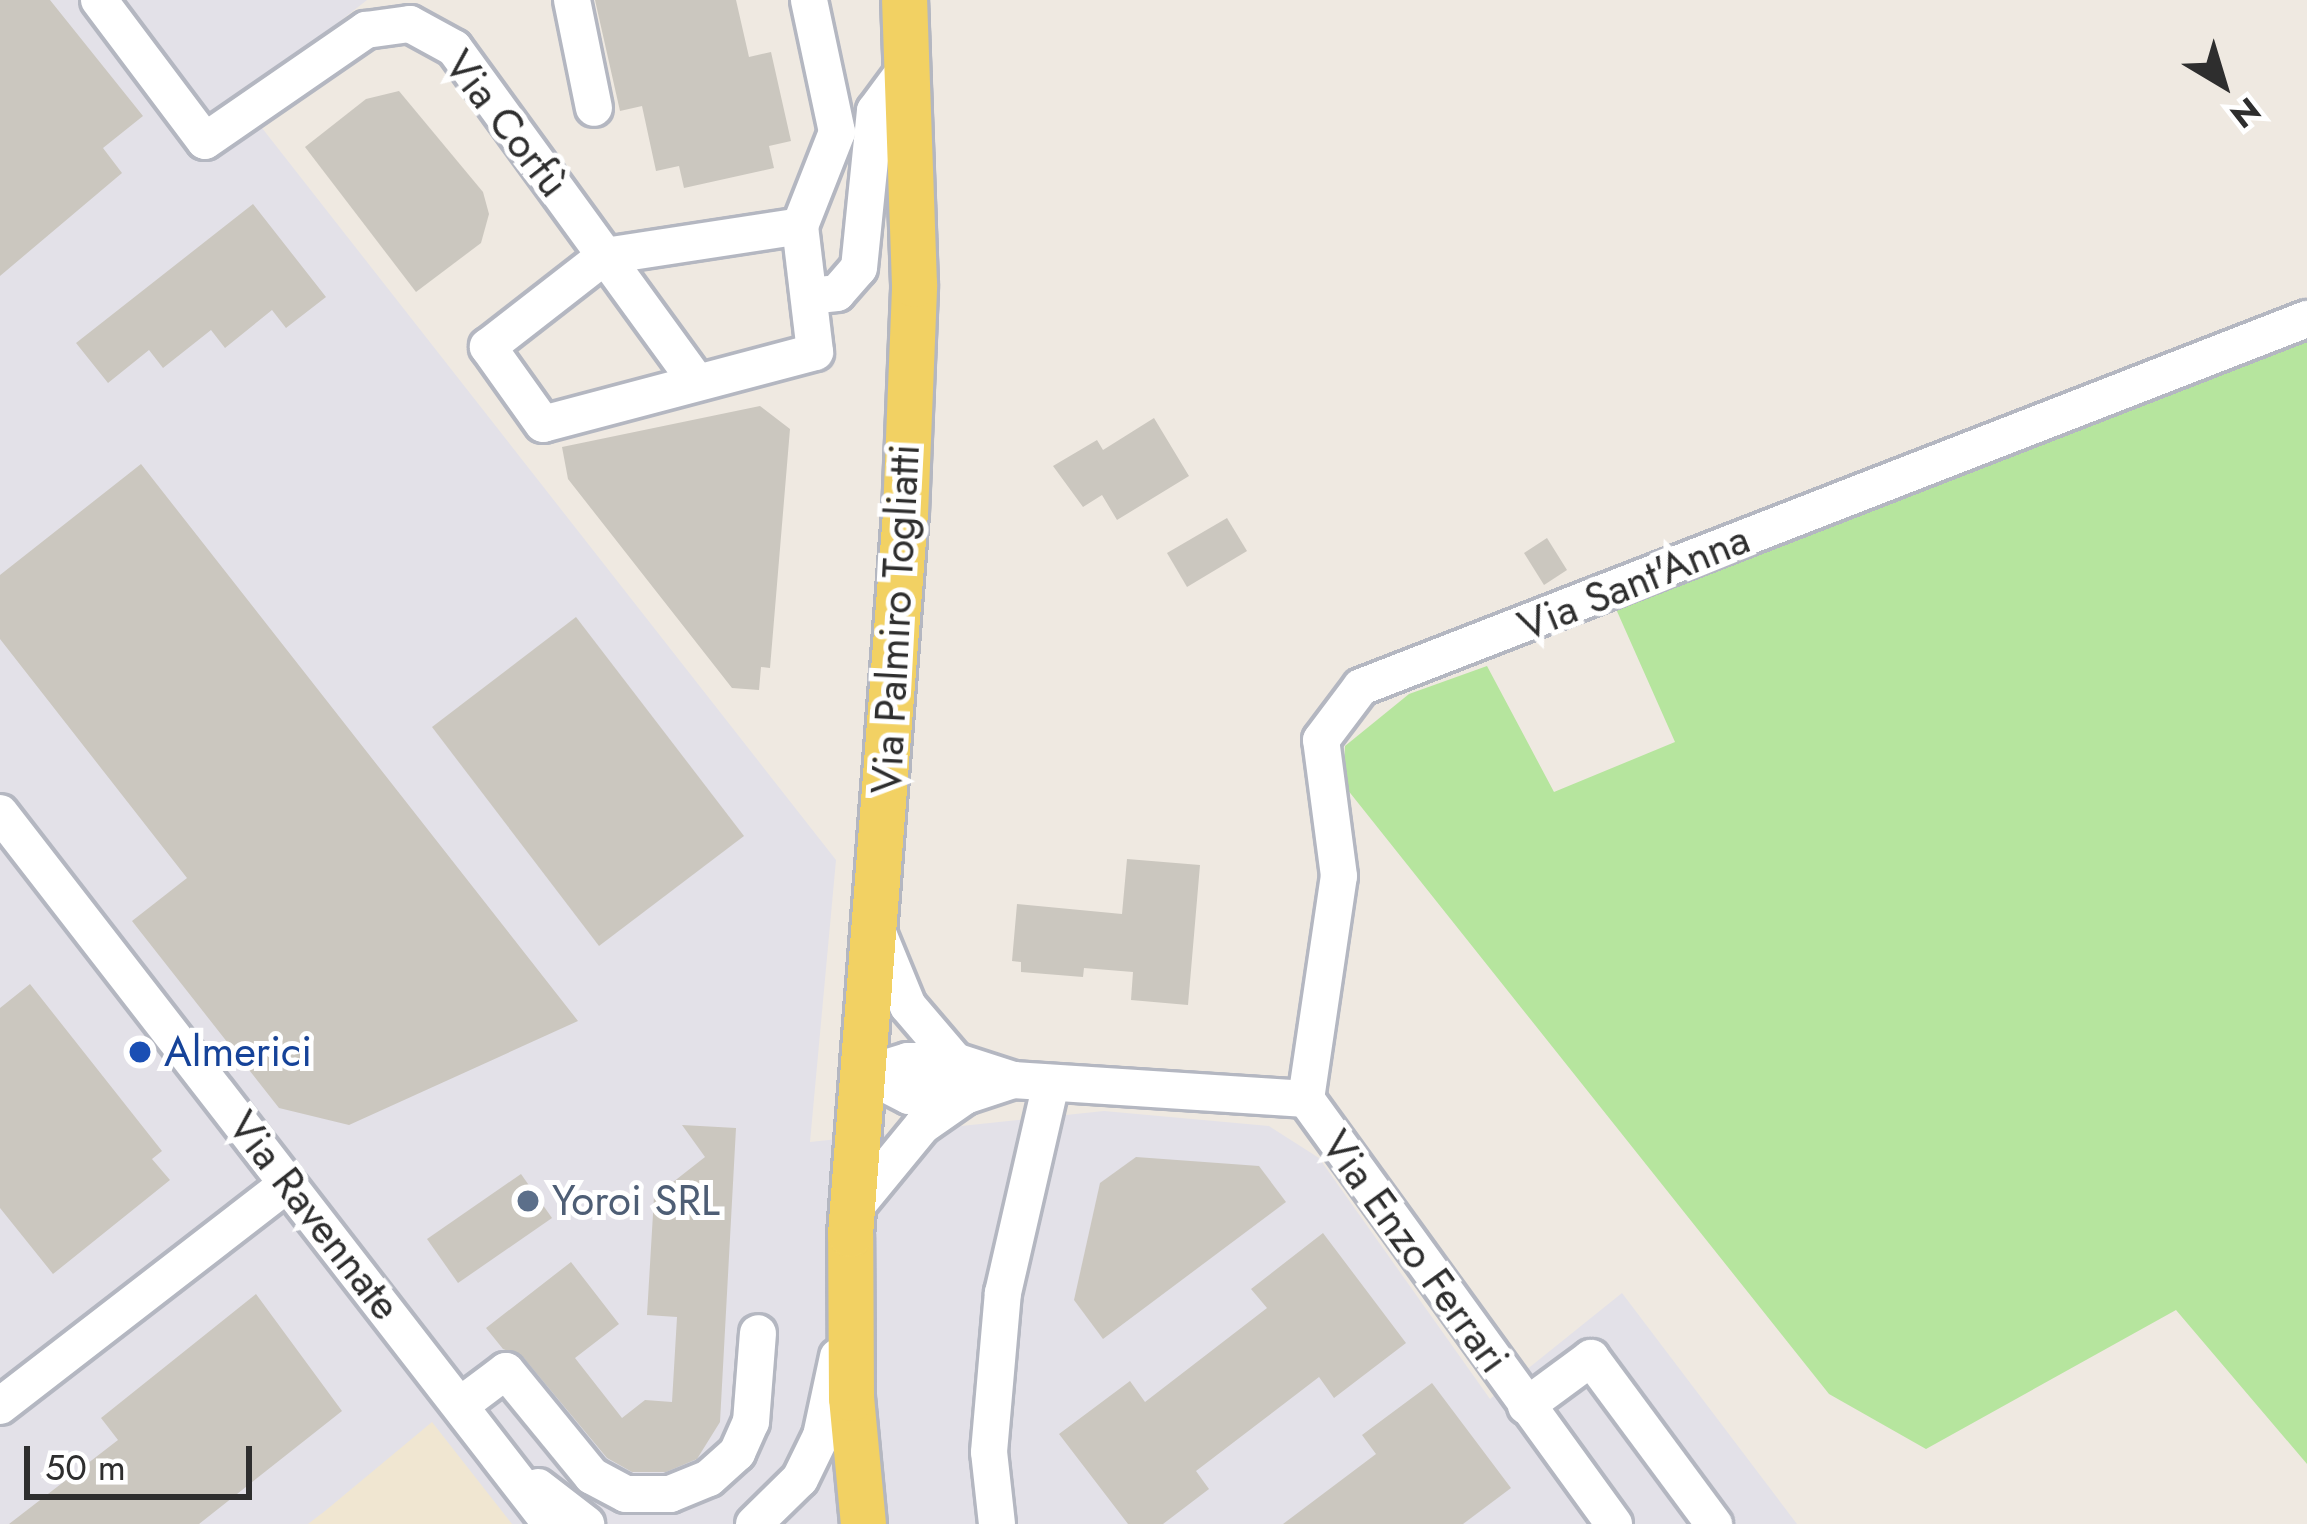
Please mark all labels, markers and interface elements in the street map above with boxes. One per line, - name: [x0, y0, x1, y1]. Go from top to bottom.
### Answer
- north arrow: [2163, 24, 2283, 144]
- street label: Via Corfù: [433, 41, 579, 207]
- text: N: [2221, 86, 2270, 139]
- street label: Via Palmiro Togliatti: [862, 443, 930, 795]
- street label: Via Sant'Anna: [1511, 514, 1757, 652]
- place label: Almerici: [164, 1027, 312, 1077]
- marker: Almerici: [127, 1039, 153, 1065]
- street label: Via Ravennate: [217, 1102, 411, 1330]
- street label: Via Enzo Ferrari: [1310, 1121, 1520, 1383]
- place label: Yoroi SRL: [552, 1176, 720, 1226]
- marker: Yoroi SRL: [515, 1188, 541, 1214]
- scale bar: [30, 1422, 258, 1496]
- text: 50 m: [45, 1441, 126, 1493]

